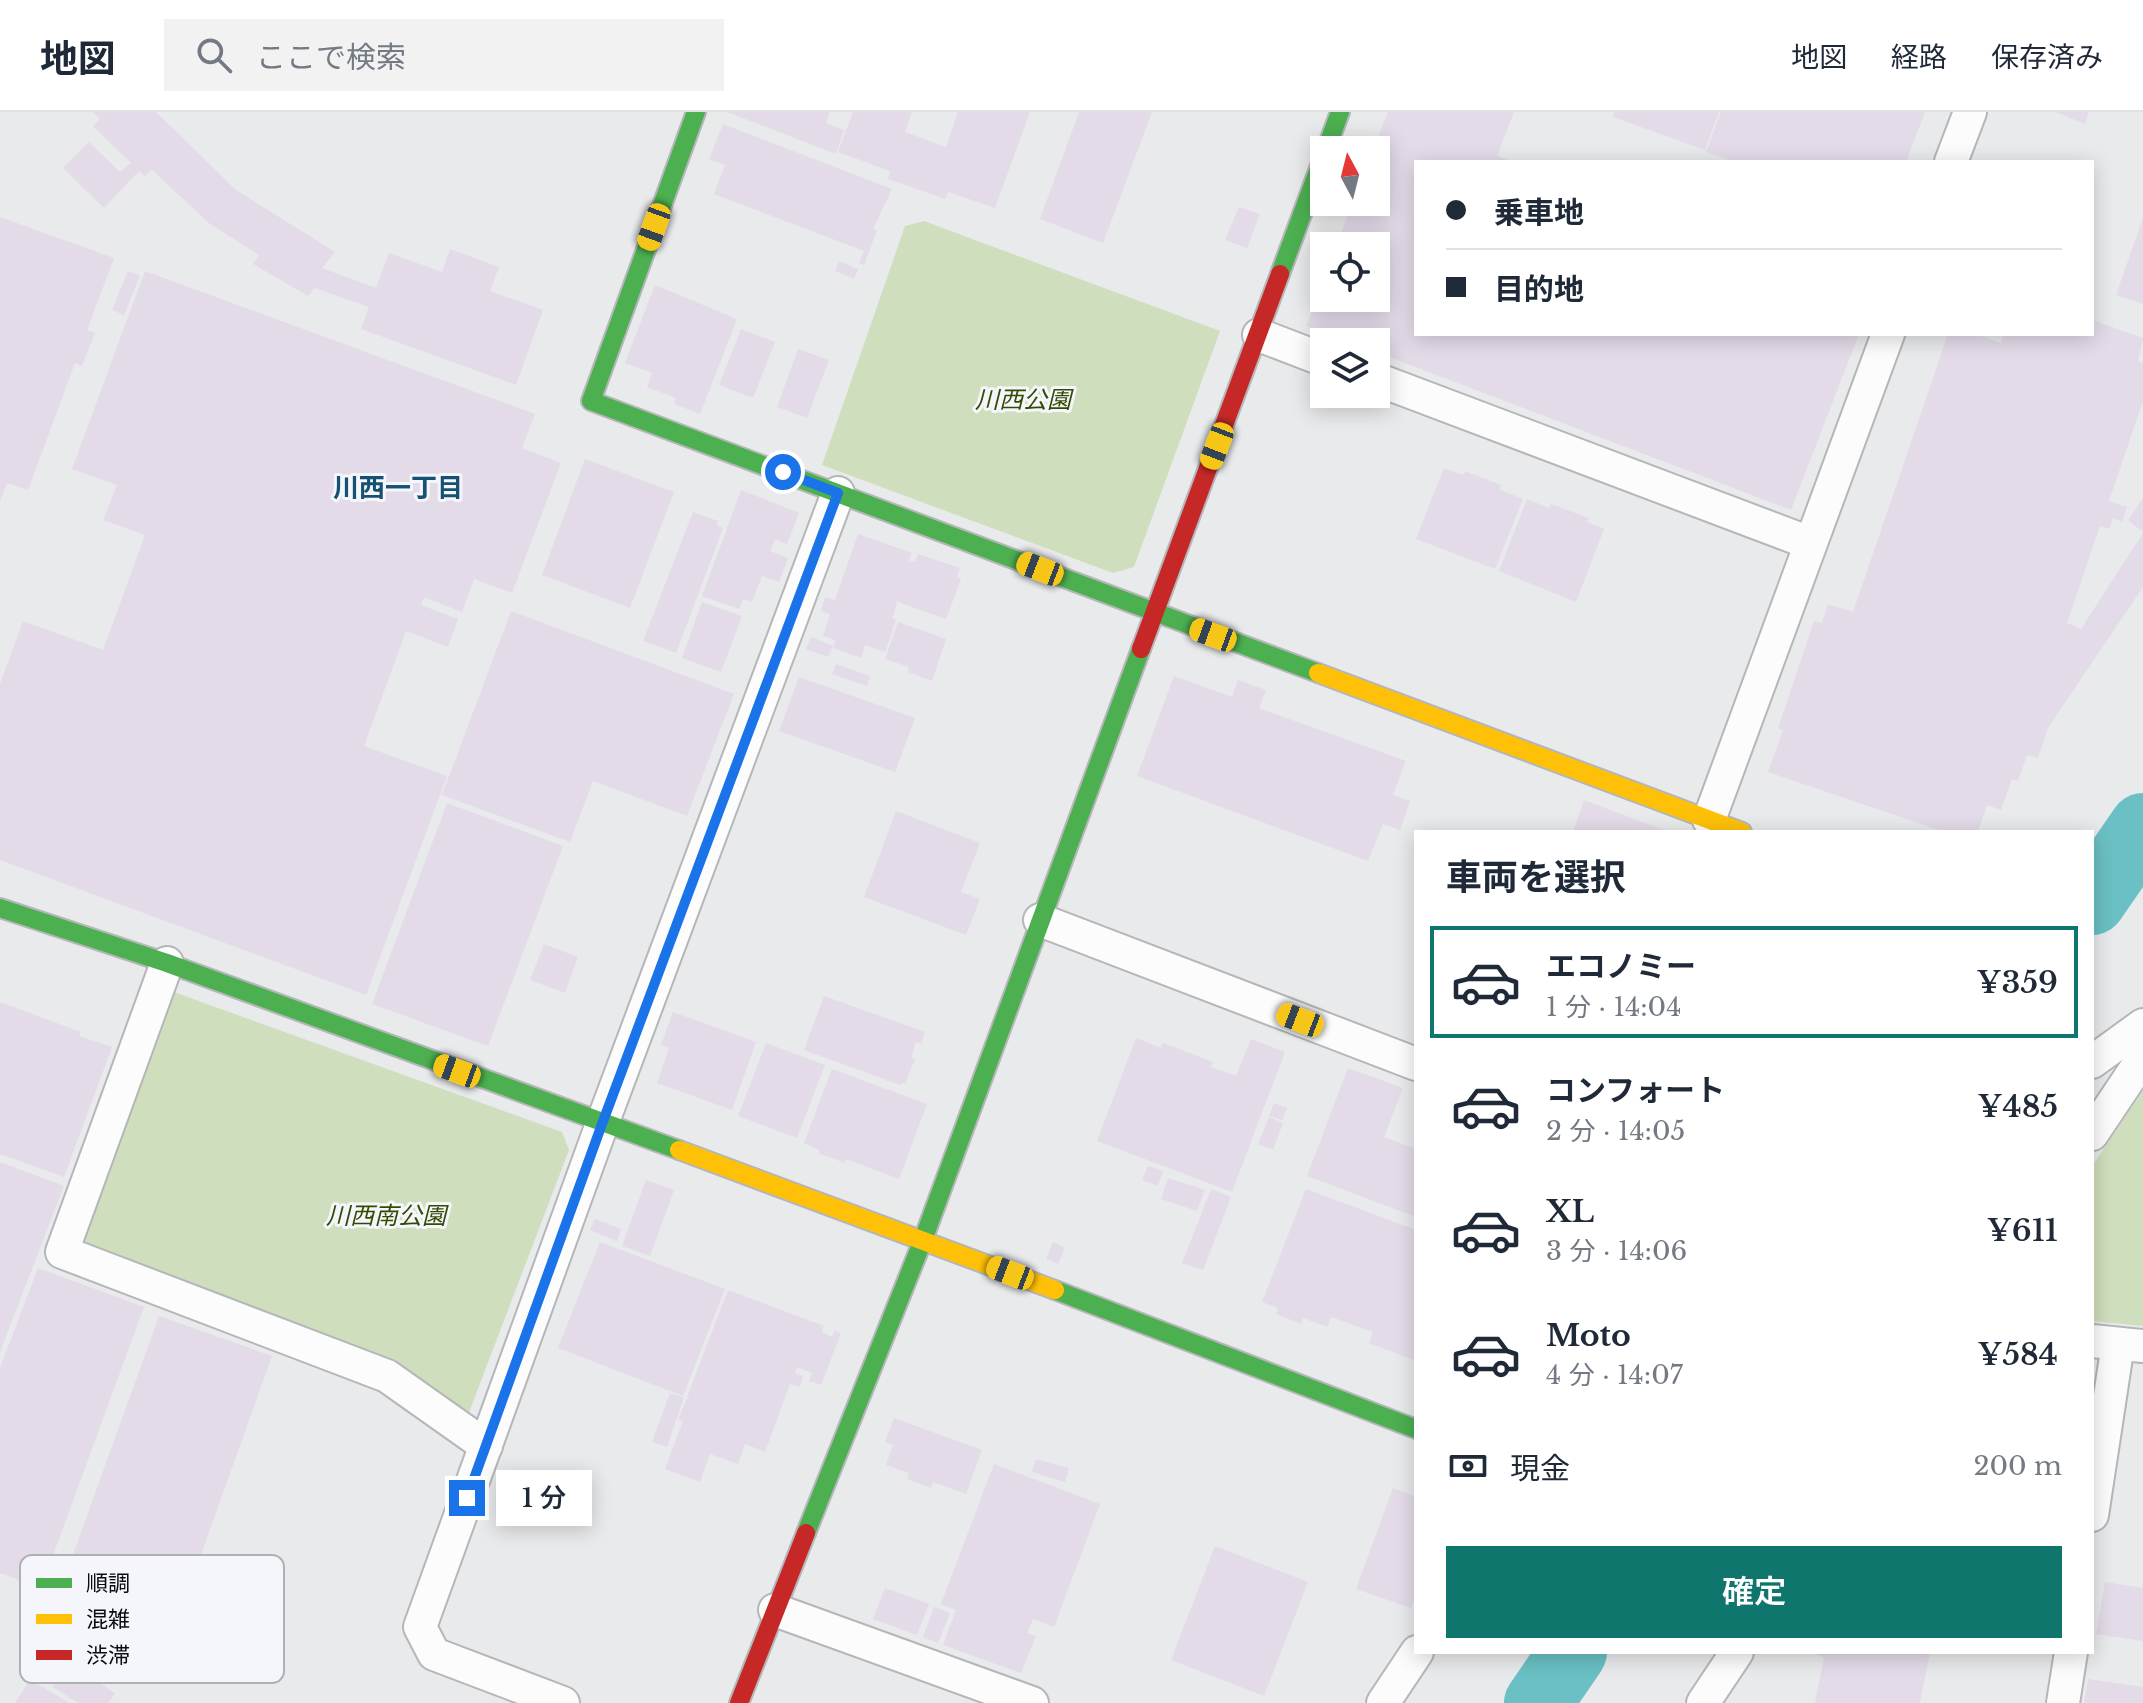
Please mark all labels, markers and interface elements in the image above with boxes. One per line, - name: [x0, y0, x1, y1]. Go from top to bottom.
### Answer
- search box: [164, 19, 724, 91]
- icon: search: [192, 33, 236, 77]
- text: 地図: [40, 35, 116, 82]
- text: ここで検索: [256, 39, 406, 76]
- text: 地図: [1791, 40, 1847, 75]
- text: 経路: [1891, 40, 1947, 75]
- text: 保存済み: [1991, 40, 2103, 75]
- north arrow: [1310, 136, 1390, 216]
- map controls: [1310, 136, 1390, 408]
- text: 乗車地: [1494, 194, 1584, 231]
- car: [635, 200, 673, 254]
- button: locate: [1310, 232, 1390, 312]
- text: 目的地: [1494, 271, 1584, 308]
- button: layers: [1310, 328, 1390, 408]
- park label: 川西公園: [975, 385, 1074, 414]
- car: [1197, 419, 1237, 473]
- route start: [765, 454, 801, 490]
- district label: 川西一丁目: [333, 472, 463, 504]
- car: [1013, 549, 1067, 589]
- car: [1186, 616, 1240, 654]
- text: 車両を選択: [1446, 855, 1626, 900]
- icon: car: [1450, 946, 1522, 1018]
- text: エコノミー: [1546, 948, 1696, 985]
- text: ¥359: [1977, 964, 2058, 1001]
- text: 1 分 · 14:04: [1546, 991, 1681, 1023]
- car: [1273, 1000, 1327, 1040]
- car: [430, 1052, 484, 1090]
- icon: car: [1450, 1070, 1522, 1142]
- text: コンフォート: [1546, 1072, 1725, 1109]
- text: ¥485: [1977, 1088, 2058, 1125]
- text: 2 分 · 14:05: [1546, 1115, 1685, 1147]
- text: XL: [1546, 1193, 1594, 1230]
- icon: car: [1450, 1194, 1522, 1266]
- park label: 川西南公園: [326, 1201, 449, 1230]
- text: ¥611: [1987, 1212, 2058, 1249]
- text: 3 分 · 14:06: [1546, 1235, 1687, 1267]
- car: [983, 1253, 1037, 1293]
- text: Moto: [1546, 1317, 1631, 1354]
- icon: car: [1450, 1318, 1522, 1390]
- text: ¥584: [1977, 1336, 2058, 1373]
- text: 4 分 · 14:07: [1546, 1359, 1683, 1391]
- icon: cash: [1446, 1444, 1490, 1488]
- text: 現金: [1510, 1450, 1570, 1487]
- text: 200 m: [1973, 1450, 2062, 1482]
- callout: 1 分: [495, 1470, 591, 1526]
- route end: [449, 1480, 485, 1516]
- text: 1 分: [522, 1482, 566, 1514]
- button: 確定: [1446, 1546, 2062, 1638]
- legend: [20, 1555, 284, 1683]
- text: 順調: [86, 1570, 130, 1597]
- text: 混雑: [86, 1606, 130, 1633]
- text: 渋滞: [86, 1642, 130, 1669]

